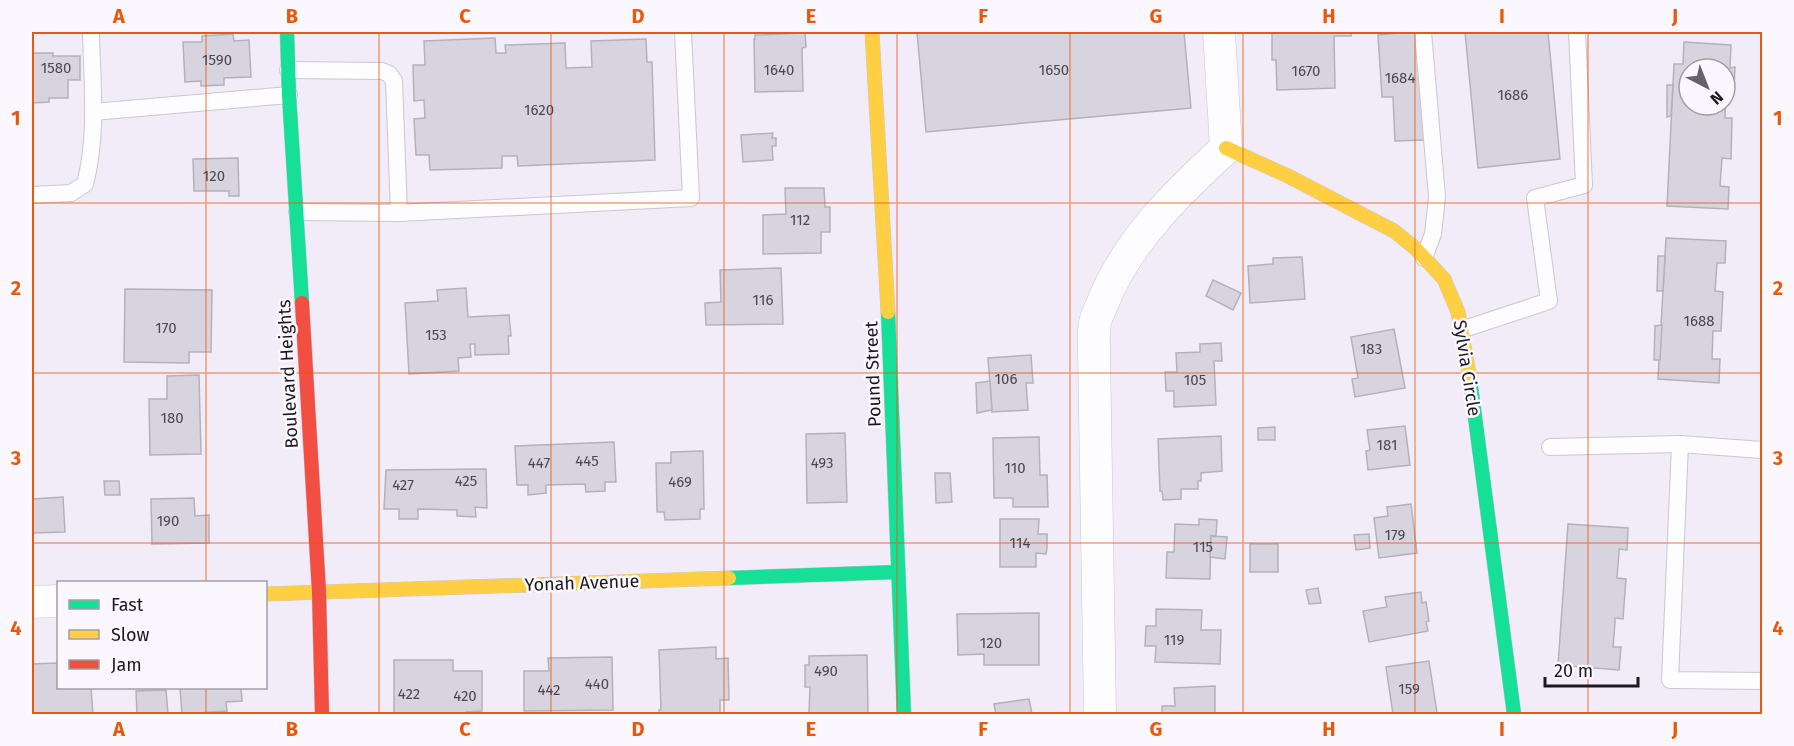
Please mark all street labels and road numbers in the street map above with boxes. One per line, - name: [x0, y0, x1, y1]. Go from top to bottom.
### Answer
- street label: Boulevard Heights: [273, 299, 303, 449]
- street label: Sylvia Circle: [1449, 318, 1485, 418]
- street label: Pound Street: [860, 320, 886, 427]
- street label: Yonah Avenue: [524, 570, 640, 596]

